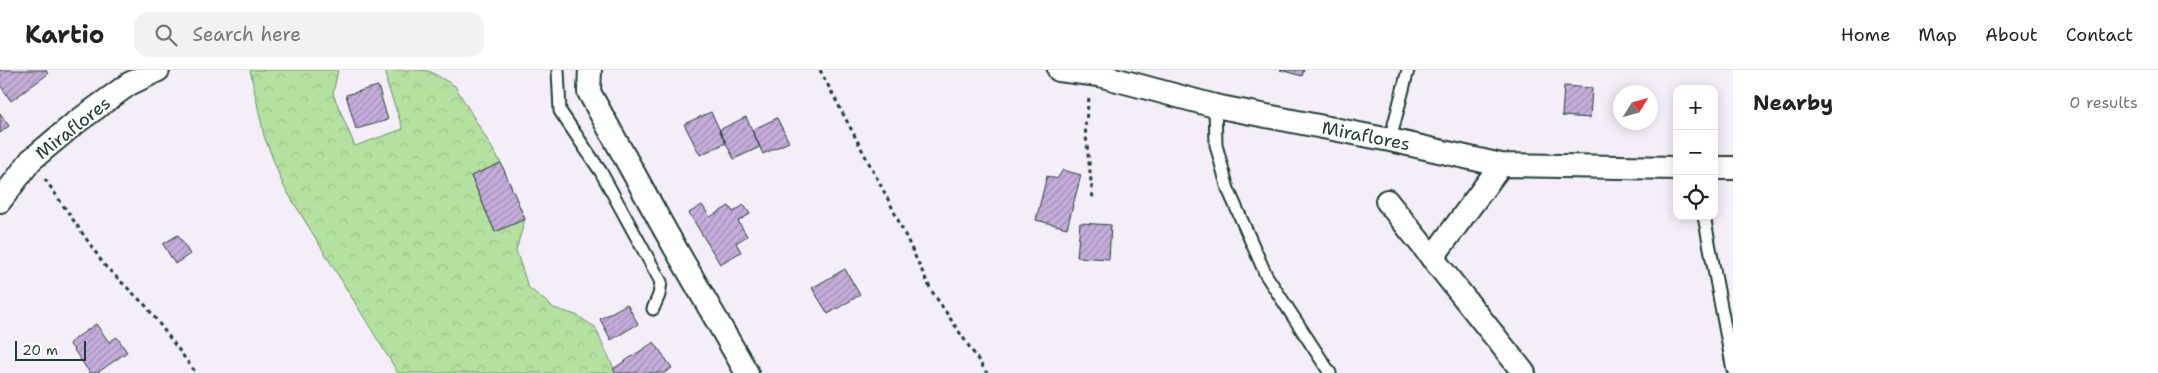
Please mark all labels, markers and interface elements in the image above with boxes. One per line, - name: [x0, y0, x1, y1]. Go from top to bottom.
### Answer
- search box: [134, 12, 484, 57]
- text: Kartio: [25, 19, 104, 51]
- icon: search: [152, 21, 180, 49]
- text: Search here: [192, 22, 301, 47]
- text: Home: [1841, 23, 1890, 47]
- text: Map: [1918, 23, 1957, 47]
- text: About: [1985, 23, 2038, 47]
- text: Contact: [2066, 23, 2133, 47]
- north arrow: [1613, 85, 1658, 130]
- map controls: [1673, 85, 1718, 220]
- button: +: [1673, 85, 1718, 130]
- text: Nearby: [1753, 89, 1833, 117]
- street label: Miraflores: [30, 91, 116, 165]
- text: 0 results: [2069, 92, 2138, 113]
- street label: Miraflores: [1320, 116, 1412, 156]
- button: −: [1673, 130, 1718, 175]
- button: locate: [1673, 175, 1718, 220]
- scale bar: [15, 338, 86, 361]
- text: 20 m: [22, 341, 58, 359]

